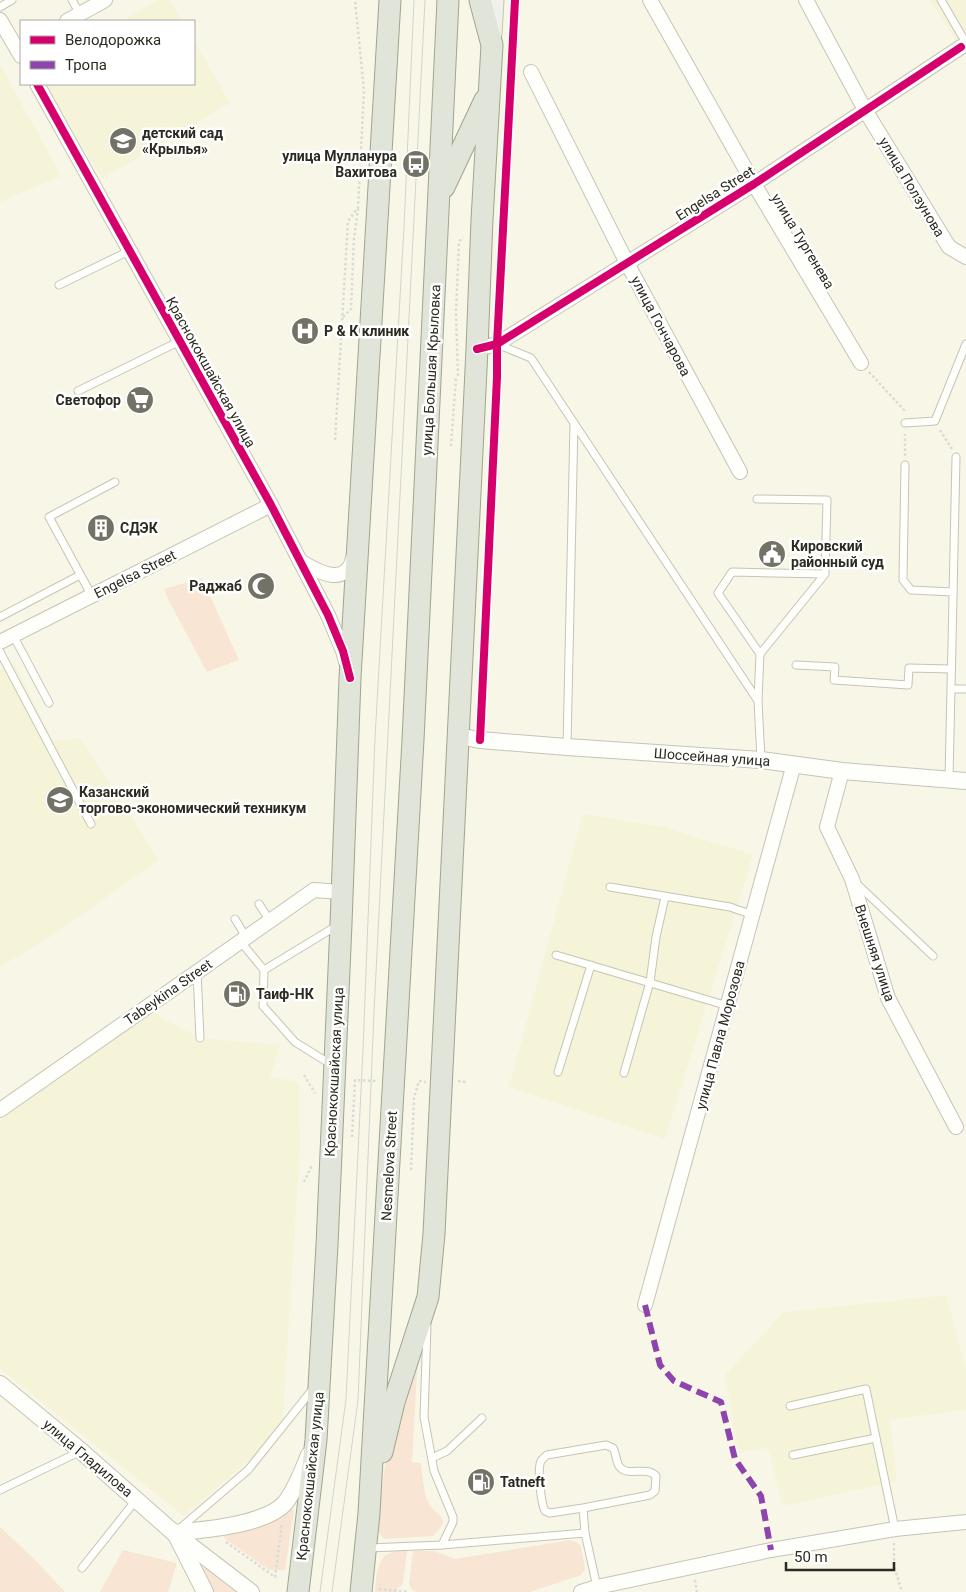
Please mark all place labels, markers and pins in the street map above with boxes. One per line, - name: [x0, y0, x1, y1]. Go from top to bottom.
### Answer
- place label: детский сад «Крылья»: [142, 125, 223, 157]
- school or university icon: детский сад «Крылья»: [108, 126, 138, 156]
- place label: улица Мулланура Вахитова: [282, 148, 398, 180]
- bus stop icon: улица Мулланура Вахитова: [401, 149, 431, 179]
- hospital icon: Р & К клиник: [290, 316, 320, 346]
- place label: Р & К клиник: [324, 323, 409, 339]
- supermarket icon: Светофор: [125, 385, 155, 415]
- place label: Светофор: [56, 392, 121, 408]
- building icon: СДЭК: [86, 513, 116, 543]
- place label: СДЭК: [120, 520, 159, 536]
- place label: Кировский районный суд: [791, 538, 884, 570]
- public building icon: Кировский районный суд: [757, 539, 787, 569]
- mosque icon: Раджаб: [246, 571, 276, 601]
- place label: Раджаб: [189, 578, 242, 594]
- place label: Казанский торгово-экономический техникум: [79, 784, 306, 816]
- school or university icon: Казанский торгово-экономический техникум: [45, 785, 75, 815]
- fuel station icon: Таиф-НК: [222, 979, 252, 1009]
- place label: Таиф-НК: [256, 986, 315, 1002]
- fuel station icon: Tatneft: [466, 1467, 496, 1497]
- place label: Tatneft: [500, 1474, 545, 1490]

